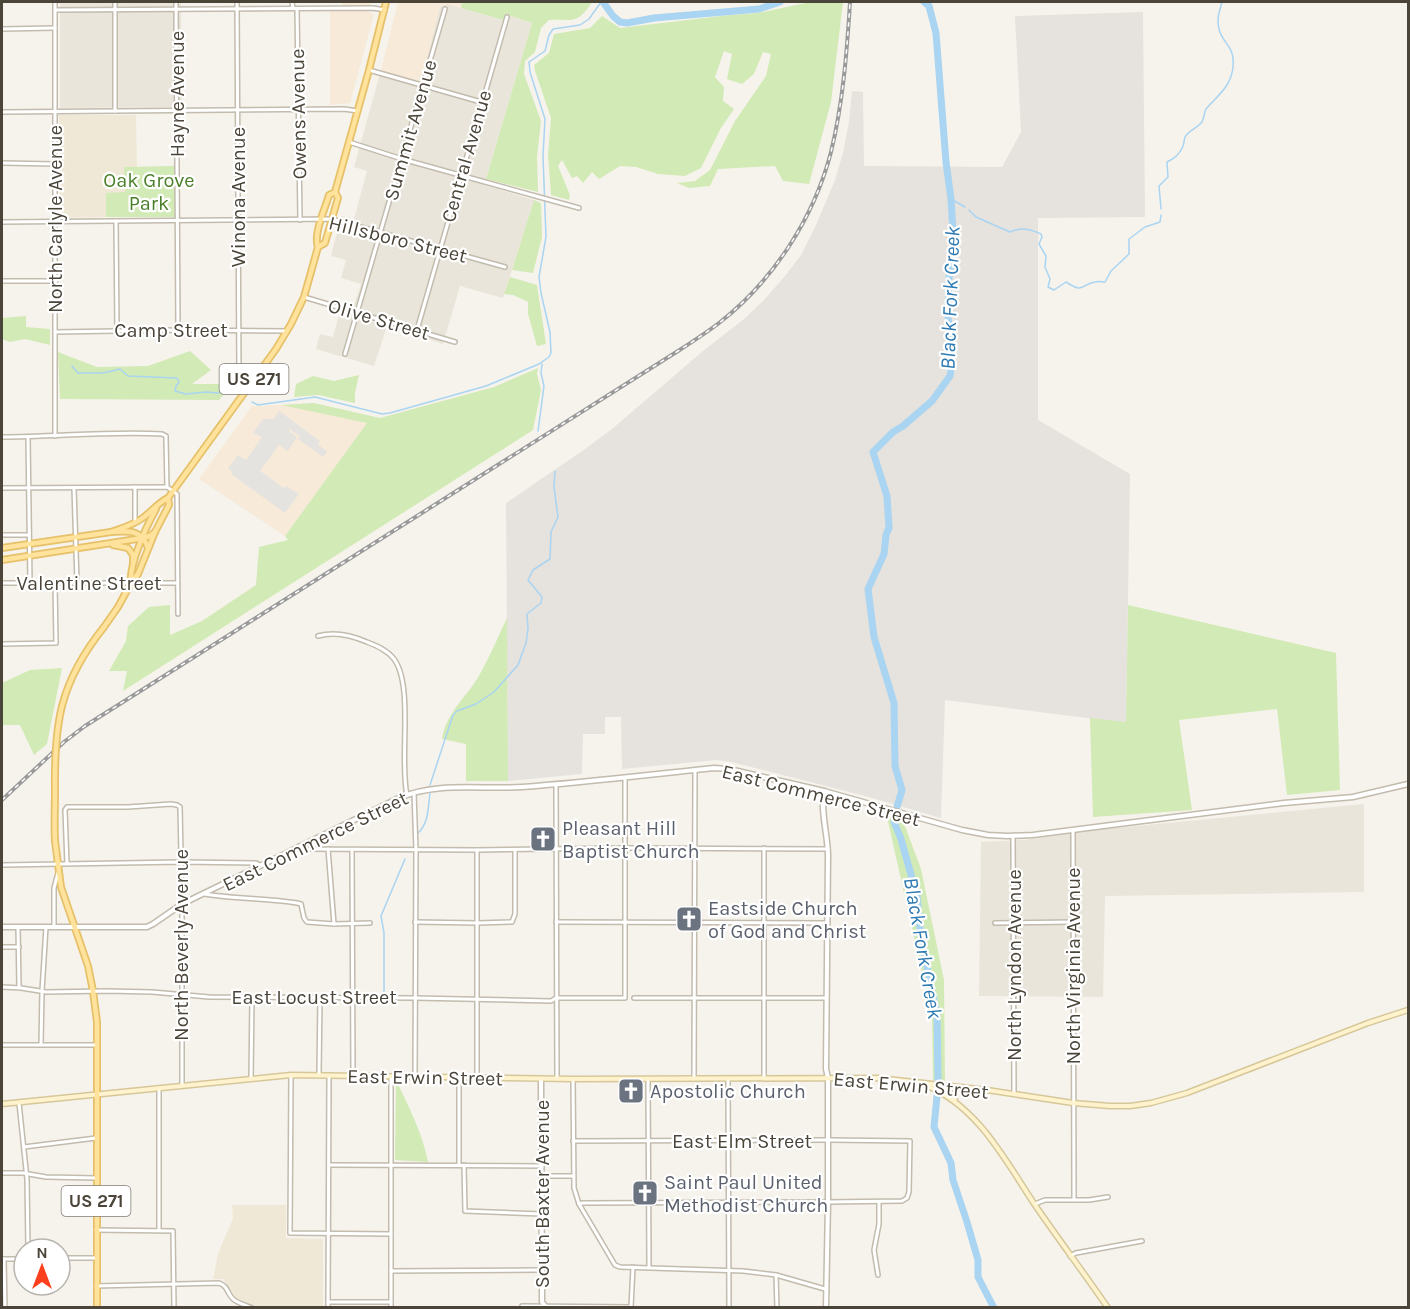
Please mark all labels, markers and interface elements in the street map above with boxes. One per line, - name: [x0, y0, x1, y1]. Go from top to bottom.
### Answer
- street label: Hayne Avenue: [166, 31, 189, 157]
- street label: Owens Avenue: [286, 48, 311, 180]
- street label: Summit Avenue: [379, 57, 442, 203]
- street label: Central Avenue: [437, 87, 496, 225]
- street label: North Carlyle Avenue: [44, 125, 67, 313]
- street label: Winona Avenue: [227, 127, 250, 267]
- park label: Oak Grove Park: [103, 169, 195, 215]
- street label: Hillsboro Street: [326, 211, 470, 268]
- water label: Black Fork Creek: [936, 226, 965, 370]
- street label: Olive Street: [325, 294, 433, 345]
- street label: Camp Street: [114, 319, 228, 342]
- road number: US 271: [220, 364, 288, 394]
- street label: Valentine Street: [16, 572, 162, 595]
- street label: East Commerce Street: [719, 760, 923, 831]
- street label: East Commerce Street: [219, 786, 412, 896]
- place label: Pleasant Hill Baptist Church: [562, 817, 699, 863]
- church icon: Pleasant Hill Baptist Church: [528, 824, 558, 854]
- street label: North Beverly Avenue: [170, 849, 193, 1041]
- street label: North Virginia Avenue: [1062, 867, 1085, 1065]
- street label: North Lyndon Avenue: [1003, 869, 1026, 1061]
- water label: Black Fork Creek: [899, 875, 947, 1021]
- place label: Eastside Church of God and Christ: [708, 897, 867, 943]
- church icon: Eastside Church of God and Christ: [674, 904, 704, 934]
- street label: East Locust Street: [231, 986, 397, 1009]
- street label: East Erwin Street: [347, 1065, 503, 1090]
- street label: East Erwin Street: [832, 1067, 990, 1104]
- church icon: Apostolic Church: [616, 1076, 646, 1106]
- place label: Apostolic Church: [650, 1080, 806, 1103]
- street label: South Baxter Avenue: [531, 1100, 554, 1288]
- street label: East Elm Street: [672, 1130, 813, 1153]
- place label: Saint Paul United Methodist Church: [664, 1171, 828, 1217]
- church icon: Saint Paul United Methodist Church: [630, 1178, 660, 1208]
- road number: US 271: [62, 1186, 130, 1216]
- north arrow: [12, 1237, 72, 1297]
- text: N: [36, 1243, 48, 1262]

